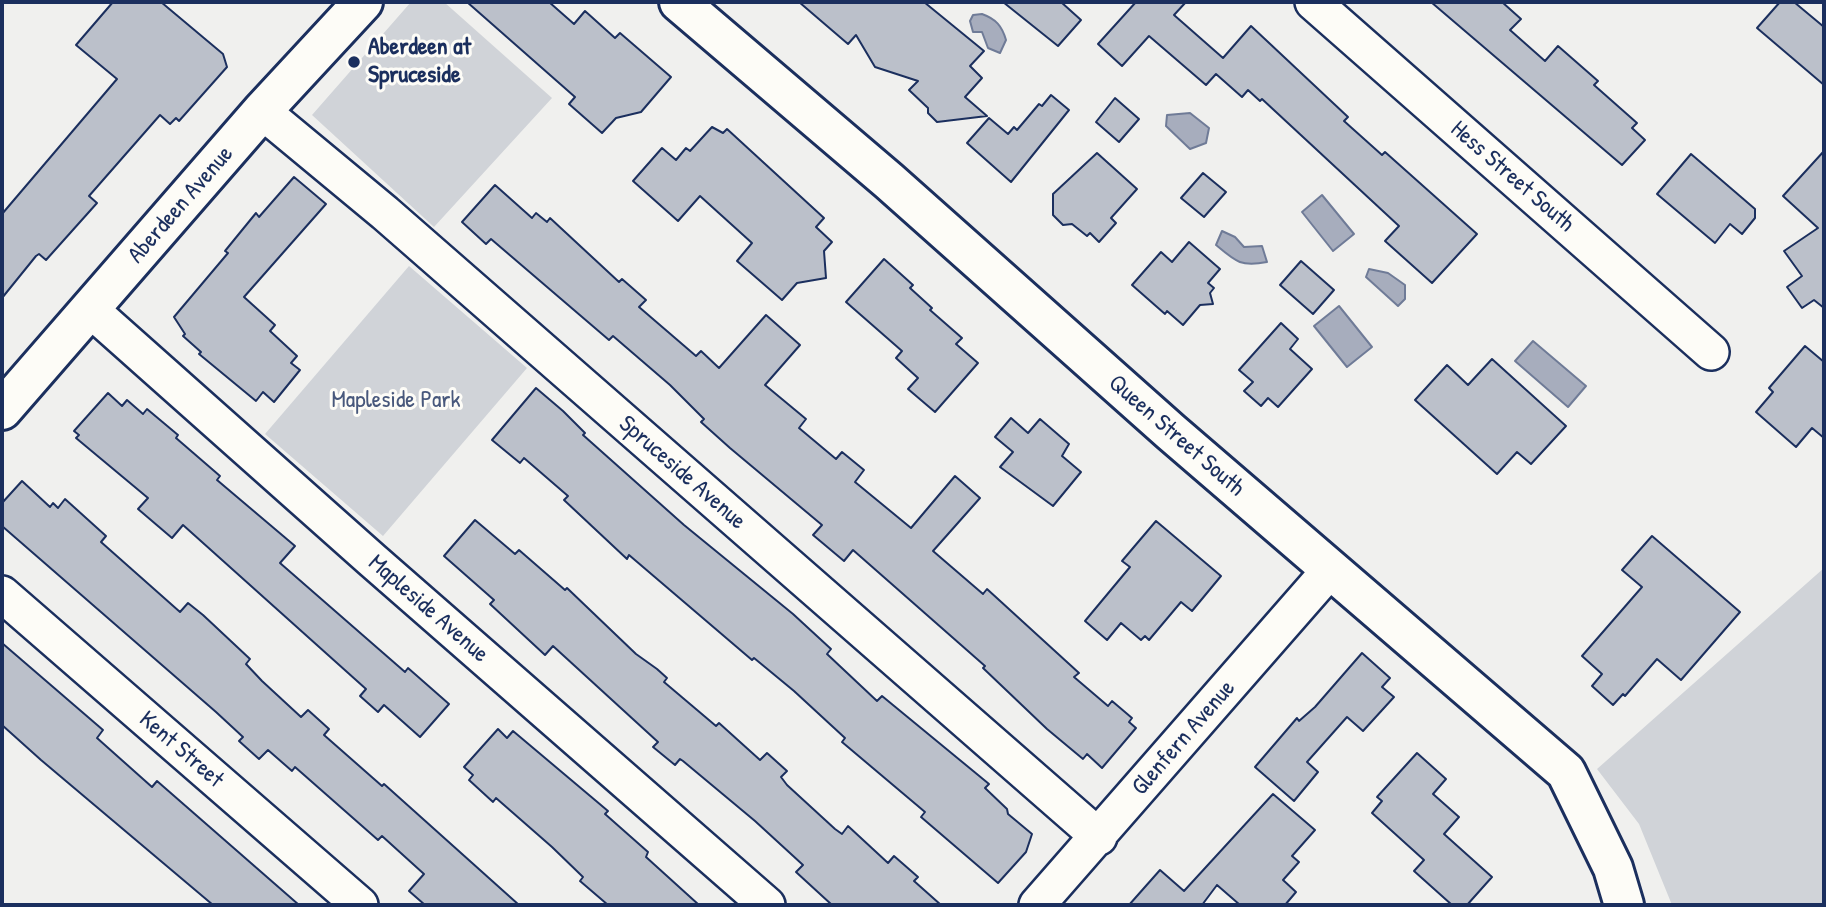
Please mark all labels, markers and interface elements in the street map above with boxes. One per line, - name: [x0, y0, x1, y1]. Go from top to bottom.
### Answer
- place label: Aberdeen at Spruceside: [368, 34, 471, 90]
- marker: Aberdeen at Spruceside: [346, 54, 362, 70]
- street label: Hess Street South: [1444, 115, 1580, 239]
- street label: Aberdeen Avenue: [122, 140, 240, 270]
- street label: Queen Street South: [1102, 369, 1250, 503]
- park label: Mapleside Park: [331, 387, 461, 415]
- street label: Spruceside Avenue: [613, 410, 751, 536]
- street label: Mapleside Avenue: [362, 549, 494, 669]
- street label: Glenfern Avenue: [1126, 675, 1242, 801]
- street label: Kent Street: [133, 705, 229, 795]

